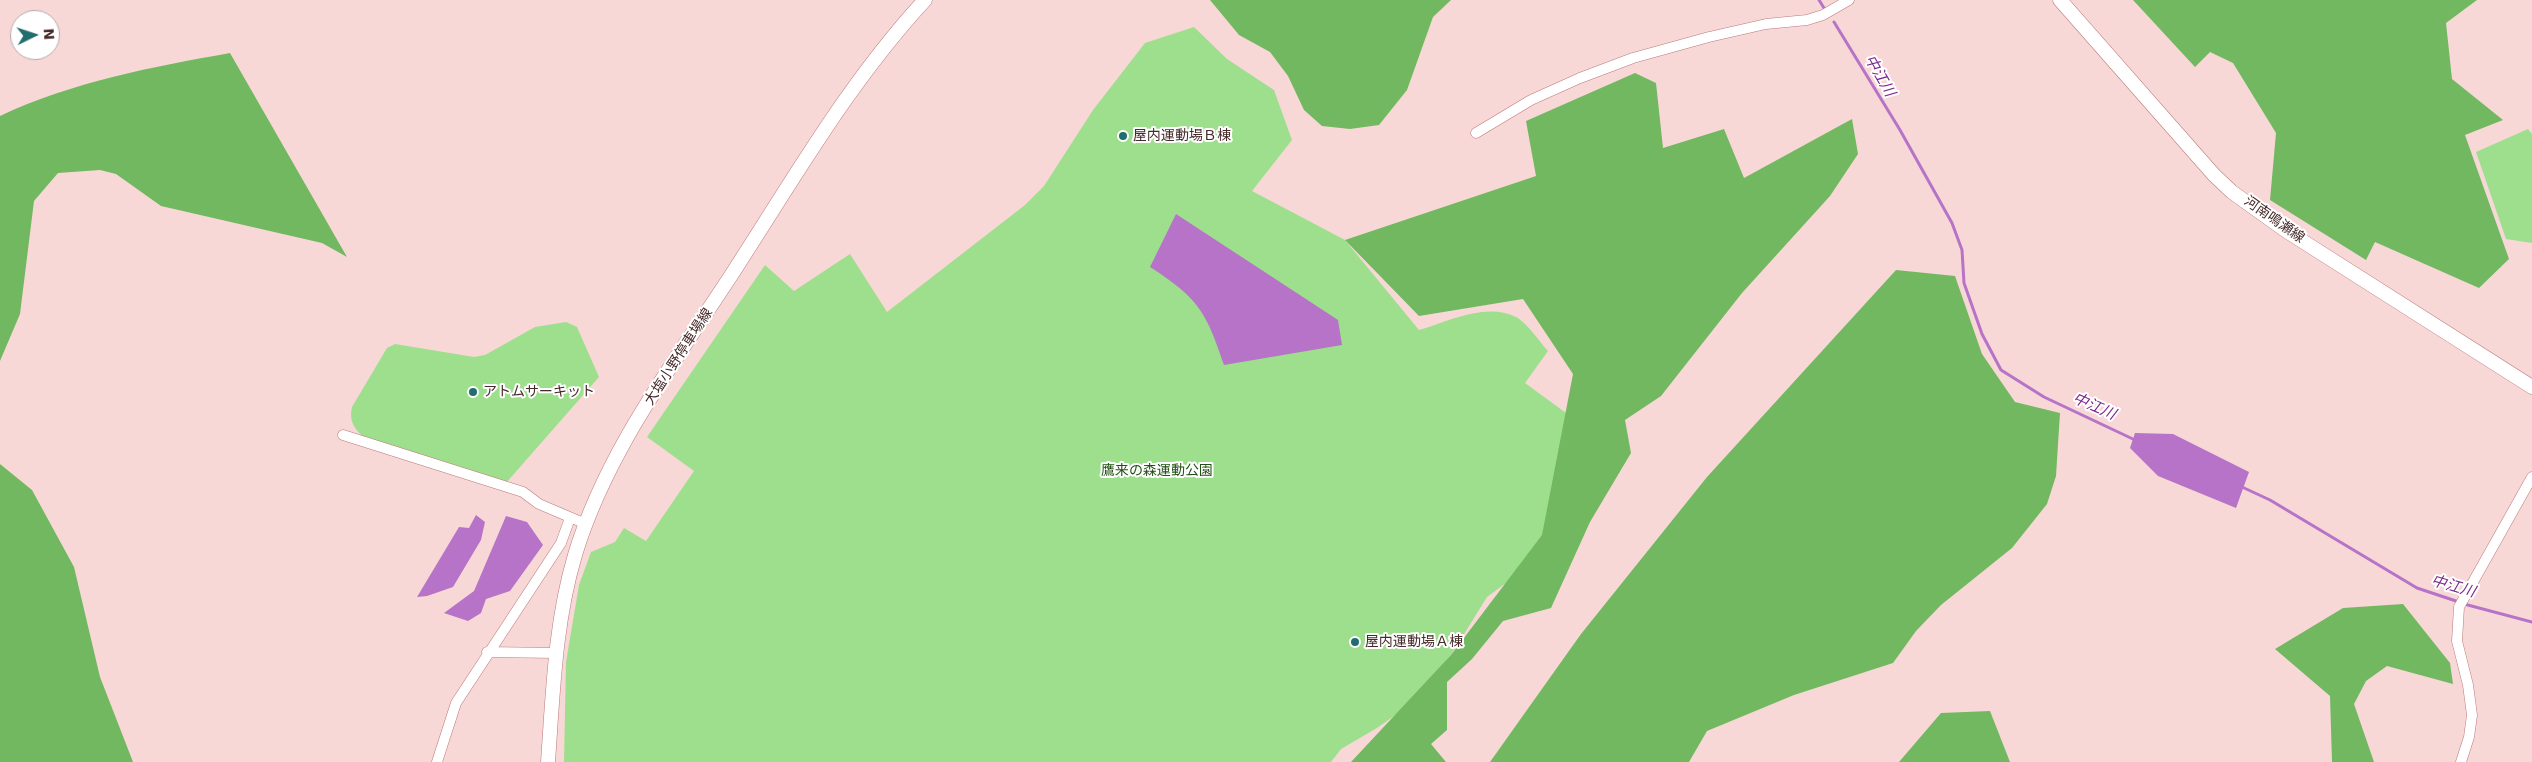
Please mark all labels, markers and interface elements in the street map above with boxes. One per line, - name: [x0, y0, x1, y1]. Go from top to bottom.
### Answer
- north arrow: [10, 10, 60, 60]
- text: N: [41, 28, 57, 40]
- water label: 中江川: [1860, 52, 1898, 100]
- place label: 屋内運動場Ｂ棟: [1133, 128, 1231, 144]
- marker: 屋内運動場Ｂ棟: [1117, 130, 1129, 142]
- street label: 河南鳴瀬線: [2241, 193, 2307, 247]
- street label: 大塩小野停車場線: [641, 305, 717, 409]
- place label: アトムサーキット: [483, 384, 595, 400]
- marker: アトムサーキット: [467, 386, 479, 398]
- water label: 中江川: [2070, 390, 2118, 424]
- park label: 鷹来の森運動公園: [1101, 463, 1213, 479]
- water label: 中江川: [2429, 572, 2477, 602]
- place label: 屋内運動場Ａ棟: [1365, 634, 1463, 650]
- marker: 屋内運動場Ａ棟: [1349, 636, 1361, 648]

